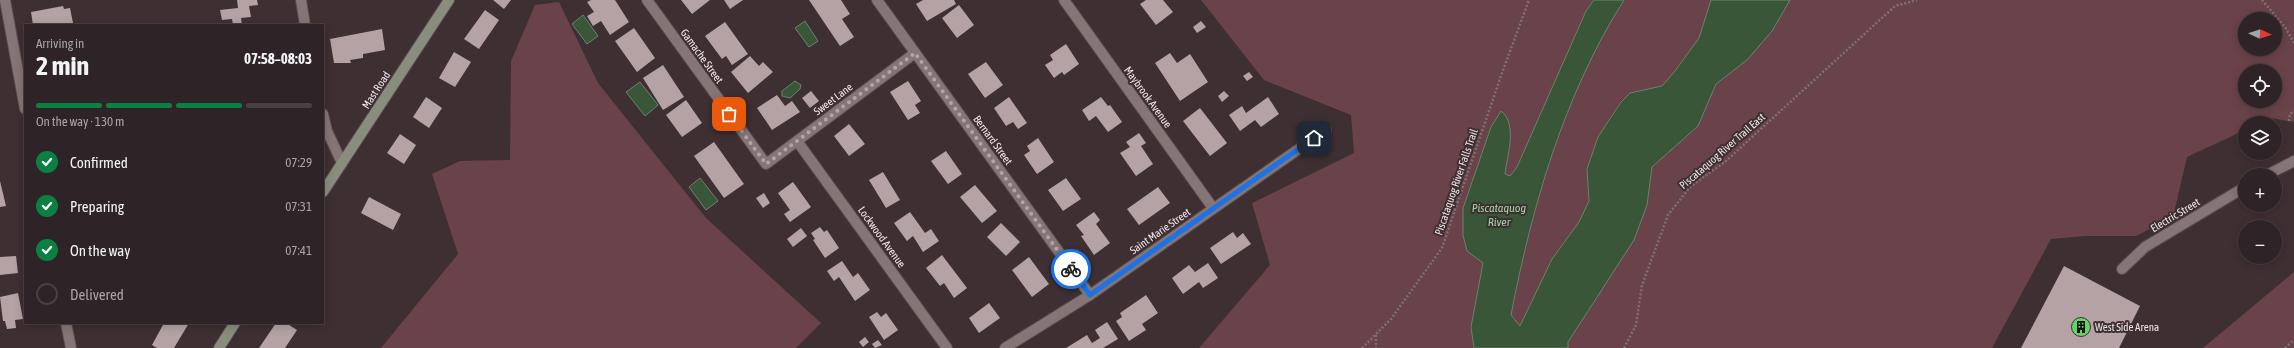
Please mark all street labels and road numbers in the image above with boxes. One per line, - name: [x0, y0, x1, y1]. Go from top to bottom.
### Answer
- street label: Gamache Street: [678, 27, 726, 85]
- street label: Maybrook Avenue: [1122, 64, 1174, 130]
- street label: Mast Road: [360, 69, 392, 111]
- street label: Sweet Lane: [811, 81, 855, 117]
- street label: Piscataquog River Trail East: [1677, 111, 1767, 191]
- street label: Bernard Street: [971, 113, 1015, 167]
- street label: Piscataquog River Falls Trail: [1432, 127, 1480, 237]
- street label: Electric Street: [2148, 196, 2202, 234]
- street label: Lockwood Avenue: [856, 204, 908, 270]
- street label: Saint Marie Street: [1127, 206, 1193, 256]

